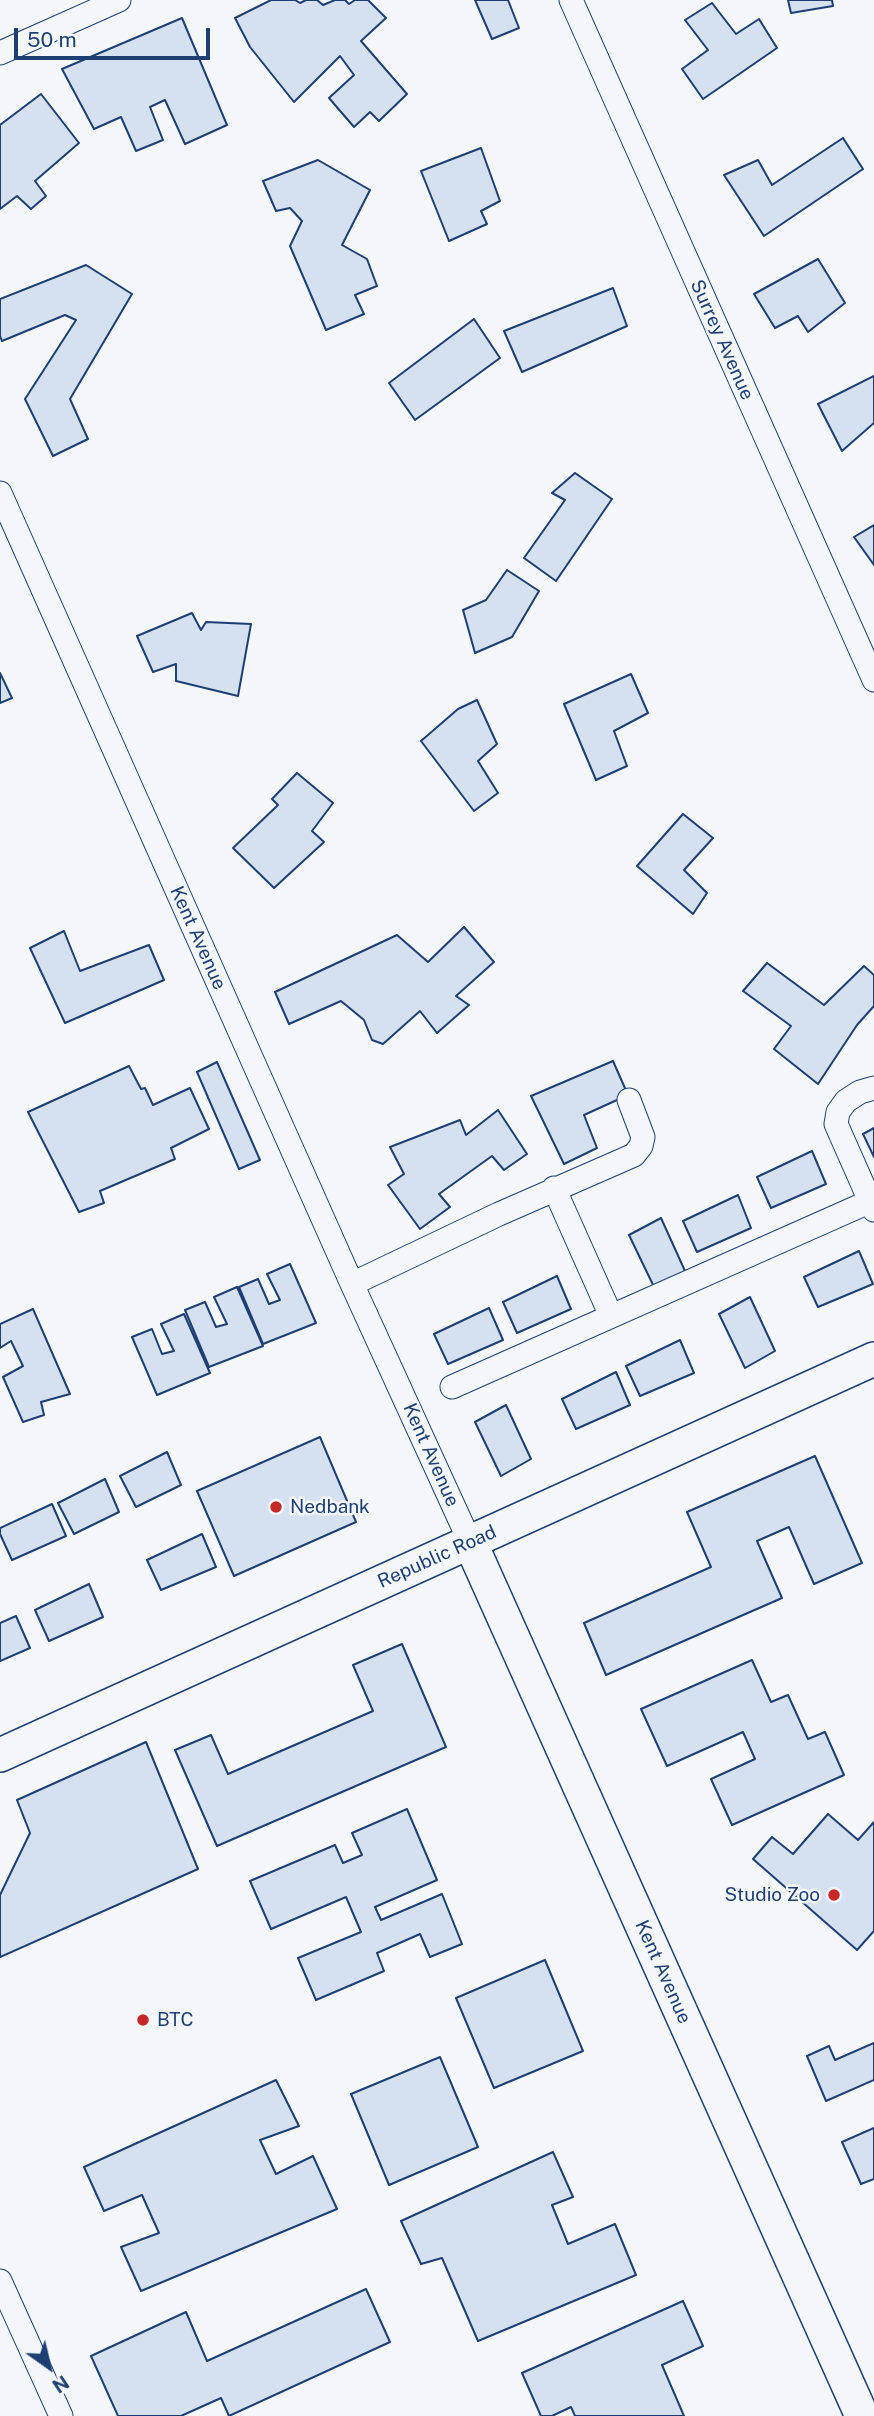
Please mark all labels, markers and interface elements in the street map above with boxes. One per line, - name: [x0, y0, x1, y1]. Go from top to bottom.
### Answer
- scale bar: [18, 14, 214, 58]
- text: 50 m: [27, 27, 77, 52]
- street label: Surrey Avenue: [685, 276, 759, 404]
- street label: Kent Avenue: [165, 883, 231, 993]
- street label: Kent Avenue: [398, 1400, 464, 1510]
- place label: Nedbank: [290, 1496, 370, 1518]
- marker: Nedbank: [268, 1499, 284, 1515]
- street label: Republic Road: [374, 1521, 500, 1593]
- place label: Studio Zoo: [724, 1884, 820, 1906]
- marker: Studio Zoo: [826, 1887, 842, 1903]
- street label: Kent Avenue: [630, 1917, 696, 2027]
- place label: BTC: [157, 2009, 194, 2031]
- marker: BTC: [135, 2012, 151, 2028]
- north arrow: [14, 2332, 84, 2402]
- text: N: [48, 2371, 73, 2398]

